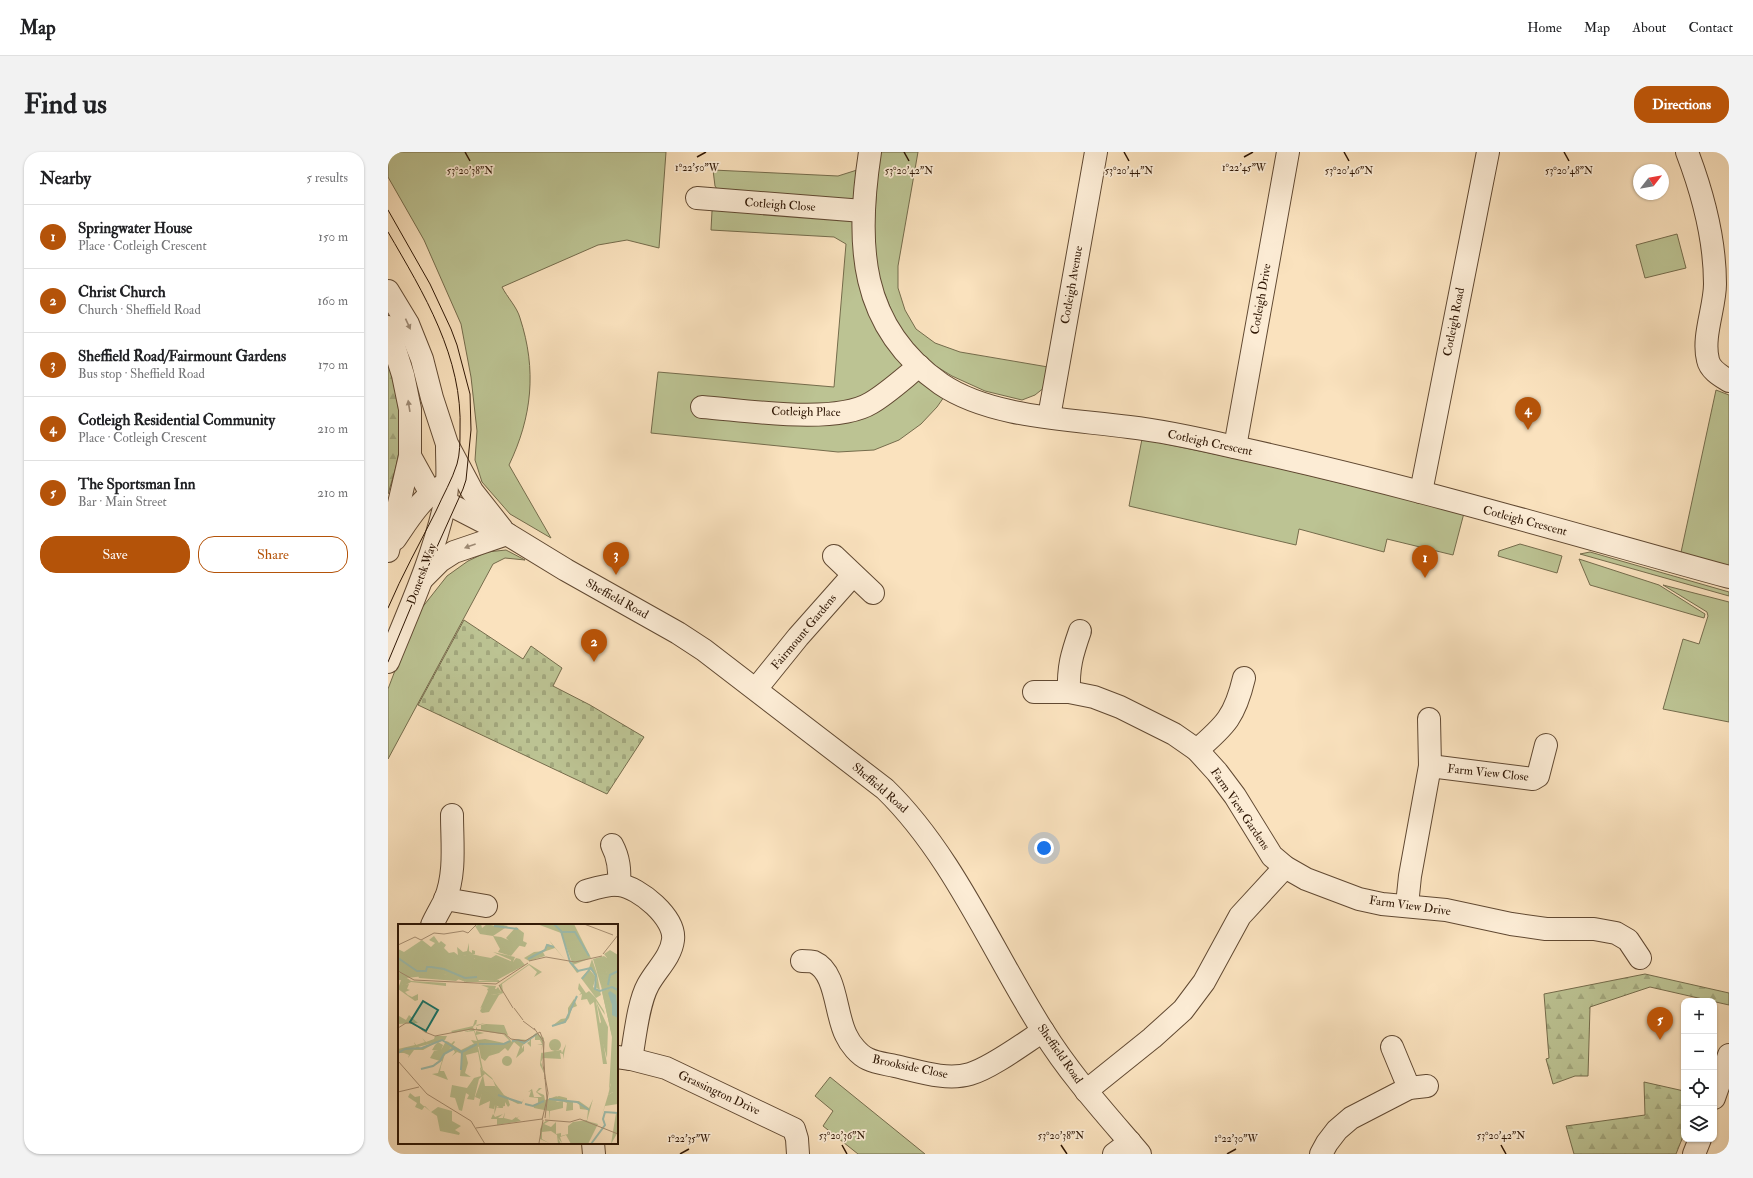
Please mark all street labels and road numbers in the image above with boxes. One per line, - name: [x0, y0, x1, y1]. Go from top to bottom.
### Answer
- street label: Cotleigh Close: [744, 195, 816, 215]
- street label: Cotleigh Avenue: [1058, 245, 1086, 325]
- street label: Cotleigh Drive: [1247, 262, 1275, 336]
- street label: Cotleigh Road: [1440, 286, 1468, 358]
- street label: Cotleigh Place: [771, 404, 841, 420]
- street label: Cotleigh Crescent: [1166, 427, 1254, 459]
- street label: Cotleigh Crescent: [1481, 503, 1569, 539]
- street label: Donetsk Way: [404, 541, 440, 607]
- street label: Sheffield Road: [583, 576, 651, 622]
- street label: Fairmount Gardens: [768, 591, 840, 673]
- street label: Sheffield Road: [849, 760, 911, 816]
- street label: Farm View Close: [1447, 761, 1529, 785]
- street label: Farm View Gardens: [1207, 765, 1273, 853]
- street label: Farm View Drive: [1368, 893, 1452, 919]
- street label: Sheffield Road: [1034, 1021, 1086, 1087]
- street label: Brookside Close: [871, 1052, 949, 1082]
- street label: Grassington Drive: [676, 1067, 762, 1119]

